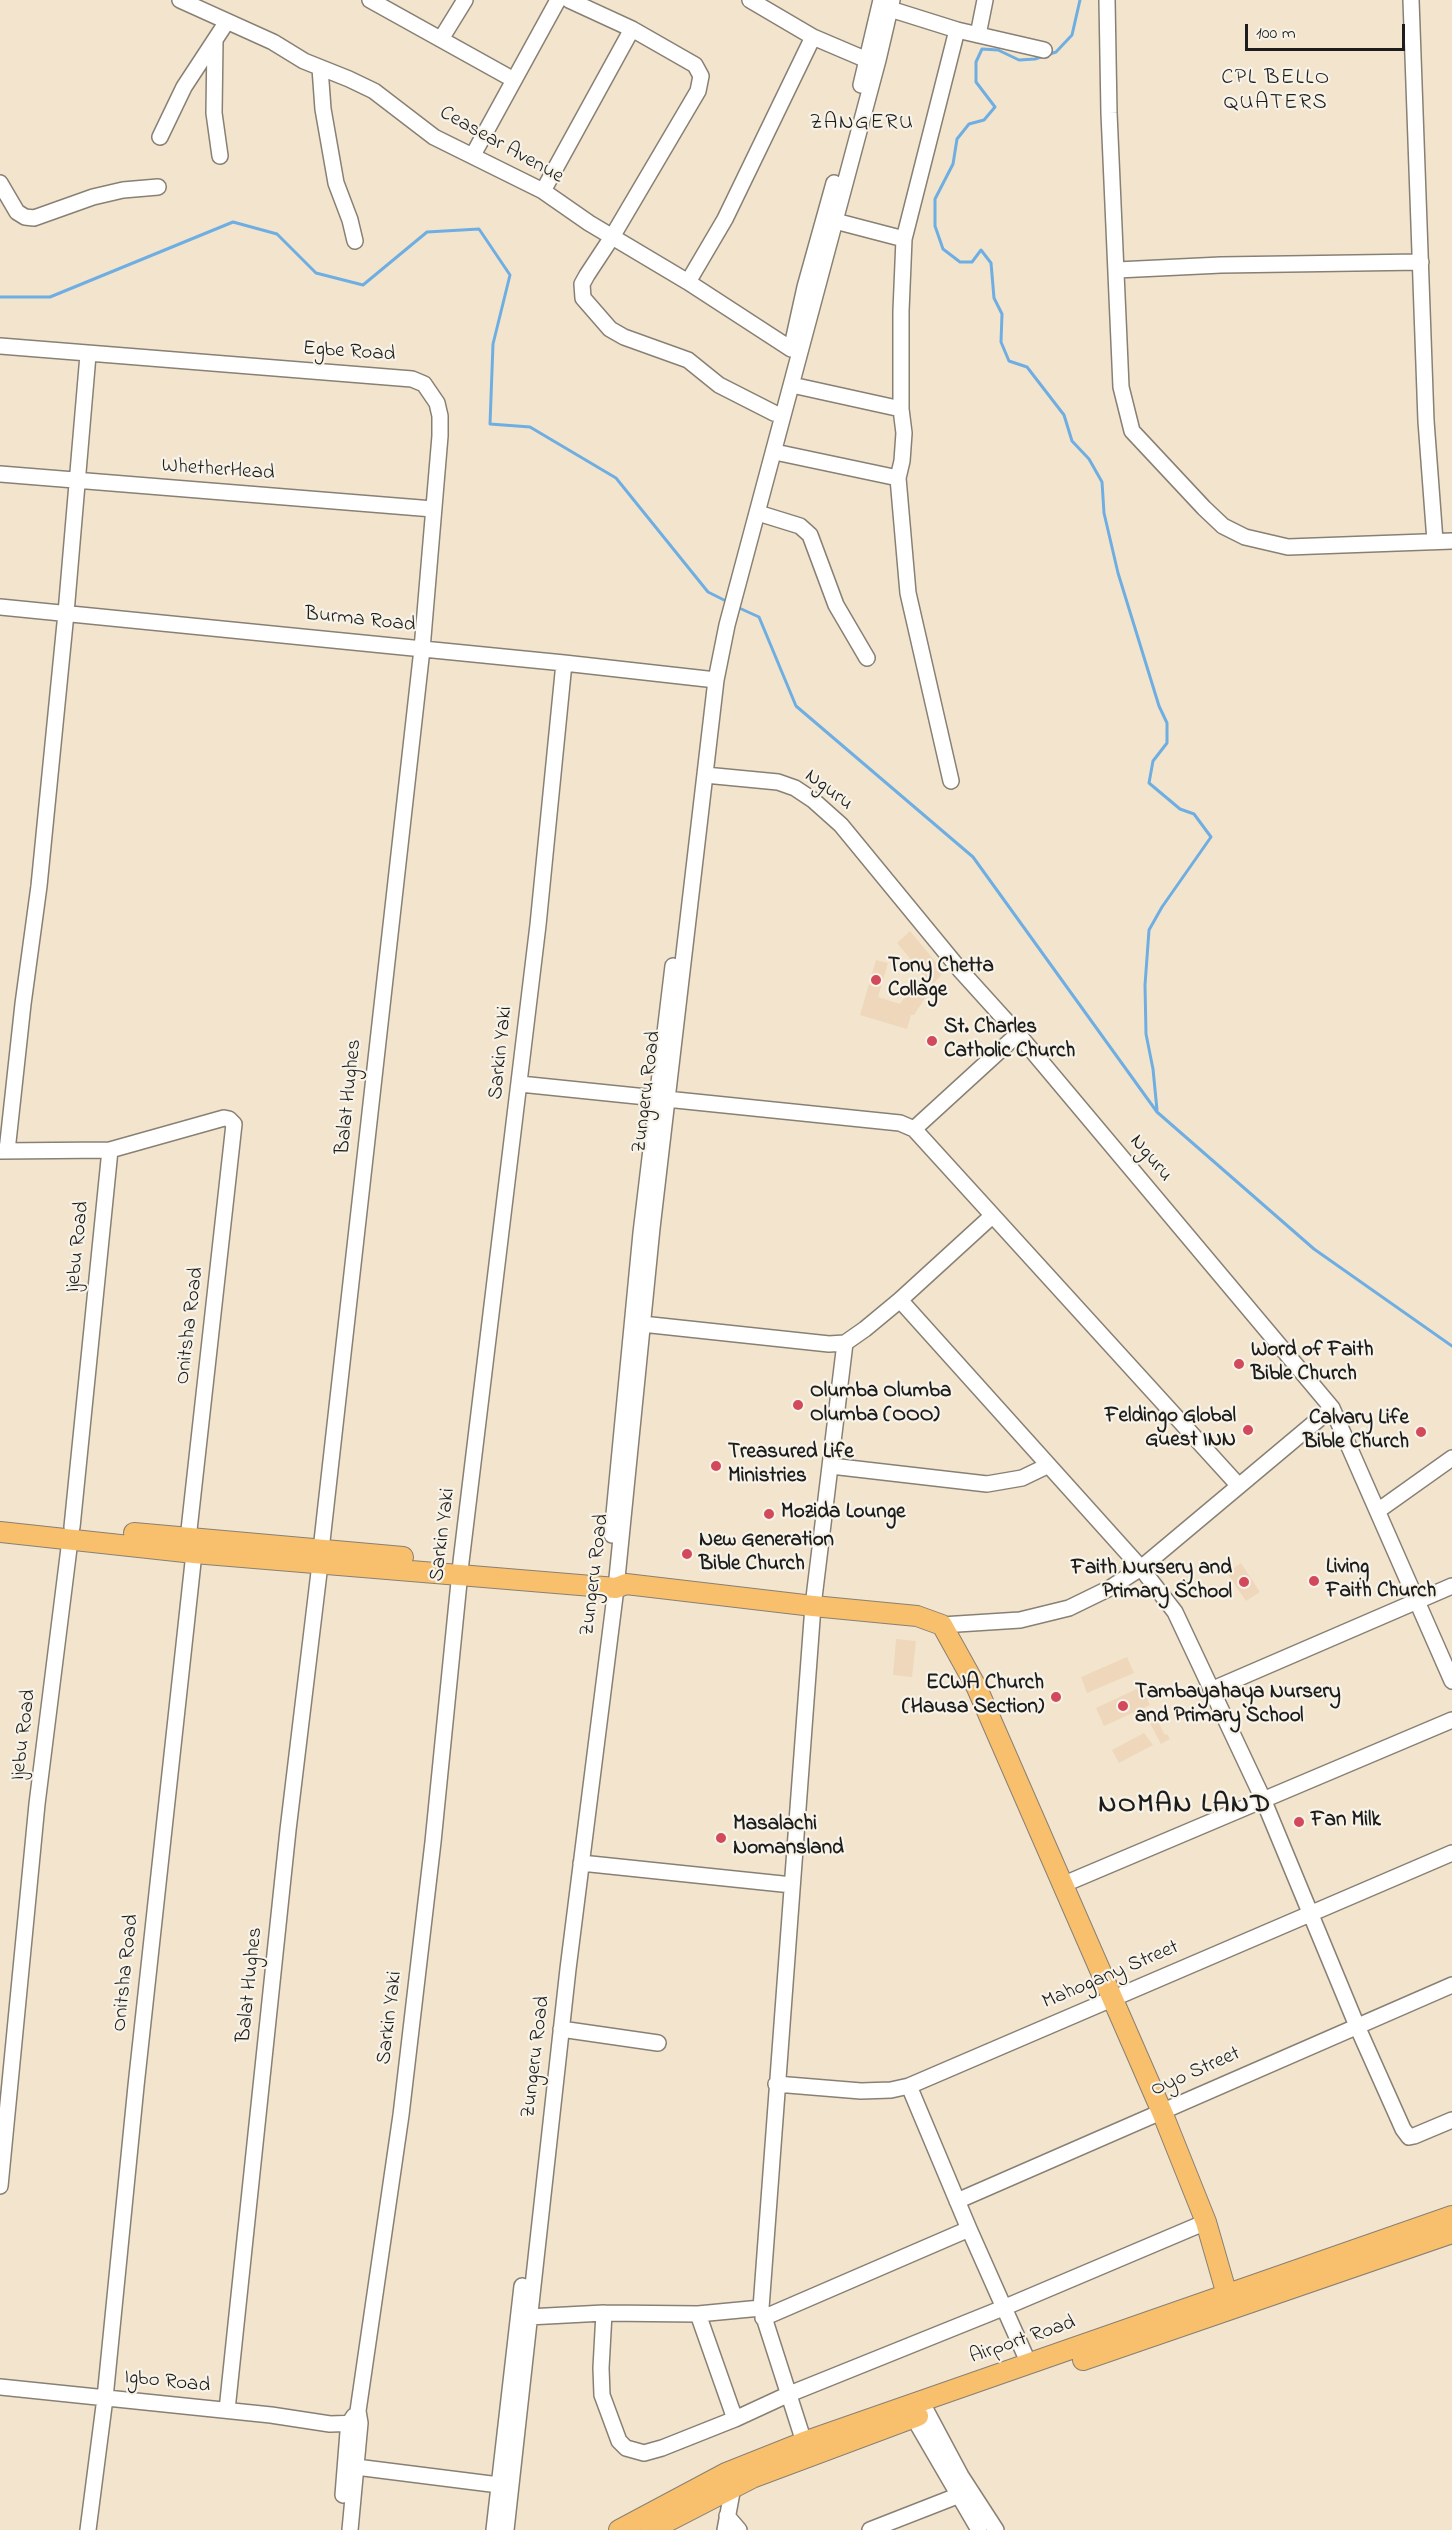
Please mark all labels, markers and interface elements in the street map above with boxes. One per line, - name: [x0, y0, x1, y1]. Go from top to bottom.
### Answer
- scale bar: [1248, 12, 1408, 50]
- text: 100 m: [1256, 21, 1296, 47]
- district label: CPL BELLO QUATERS: [1221, 66, 1331, 118]
- street label: Ceasear Avenue: [434, 101, 568, 191]
- district label: ZANGERU: [810, 111, 914, 137]
- street label: Egbe Road: [302, 337, 396, 369]
- street label: WhetherHead: [161, 454, 275, 488]
- street label: Burma Road: [303, 603, 417, 639]
- street label: Nguru: [799, 765, 857, 817]
- place label: Tony Chetta Collage: [888, 955, 994, 1005]
- marker: Tony Chetta Collage: [869, 973, 883, 987]
- street label: Sarkin Yaki: [485, 1005, 519, 1101]
- place label: St. Charles Catholic Church: [944, 1016, 1075, 1066]
- street label: Zungeru Road: [628, 1030, 668, 1154]
- marker: St. Charles Catholic Church: [925, 1034, 939, 1048]
- street label: Balat Hughes: [331, 1038, 369, 1156]
- street label: Nguru: [1123, 1130, 1177, 1188]
- street label: Ijebu Road: [62, 1200, 96, 1294]
- street label: Onitsha Road: [171, 1266, 211, 1386]
- place label: Word of Faith Bible Church: [1251, 1339, 1373, 1389]
- marker: Word of Faith Bible Church: [1232, 1357, 1246, 1371]
- place label: Olumba Olumba Olumba (OOO): [810, 1380, 951, 1430]
- marker: Olumba Olumba Olumba (OOO): [791, 1398, 805, 1412]
- place label: Feldingo Global Guest INN: [1105, 1405, 1236, 1455]
- place label: Calvary Life Bible Church: [1303, 1407, 1409, 1457]
- marker: Feldingo Global Guest INN: [1241, 1423, 1255, 1437]
- marker: Calvary Life Bible Church: [1414, 1425, 1428, 1439]
- place label: Treasured Life Ministries: [728, 1441, 854, 1491]
- marker: Treasured Life Ministries: [709, 1459, 723, 1473]
- street label: Sarkin Yaki: [426, 1487, 462, 1583]
- place label: Mozida Lounge: [781, 1501, 905, 1527]
- marker: Mozida Lounge: [762, 1507, 776, 1521]
- street label: Zungeru Road: [576, 1513, 616, 1637]
- place label: New Generation Bible Church: [699, 1529, 834, 1579]
- marker: New Generation Bible Church: [680, 1547, 694, 1561]
- place label: Living Faith Church: [1326, 1556, 1436, 1606]
- place label: Faith Nursery and Primary School: [1071, 1557, 1232, 1607]
- marker: Living Faith Church: [1307, 1574, 1321, 1588]
- marker: Faith Nursery and Primary School: [1237, 1575, 1251, 1589]
- place label: ECWA Church (Hausa Section): [902, 1672, 1044, 1722]
- place label: Tambayahaya Nursery and Primary School: [1135, 1681, 1341, 1731]
- street label: Ijebu Road: [7, 1688, 43, 1782]
- marker: ECWA Church (Hausa Section): [1049, 1690, 1063, 1704]
- marker: Tambayahaya Nursery and Primary School: [1116, 1699, 1130, 1713]
- district label: NOMAN LAND: [1098, 1791, 1272, 1823]
- place label: Fan Milk: [1311, 1809, 1381, 1835]
- place label: Masalachi Nomansland: [733, 1813, 844, 1863]
- marker: Fan Milk: [1292, 1815, 1306, 1829]
- marker: Masalachi Nomansland: [714, 1831, 728, 1845]
- street label: Onitsha Road: [108, 1913, 146, 2033]
- street label: Balat Hughes: [232, 1926, 270, 2044]
- street label: Mahogany Street: [1039, 1936, 1183, 2016]
- street label: Sarkin Yaki: [373, 1970, 409, 2066]
- street label: Zungeru Road: [517, 1995, 557, 2119]
- street label: Oyo Street: [1147, 2042, 1245, 2104]
- street label: Airport Road: [967, 2311, 1079, 2371]
- street label: Igbo Road: [123, 2366, 211, 2400]

